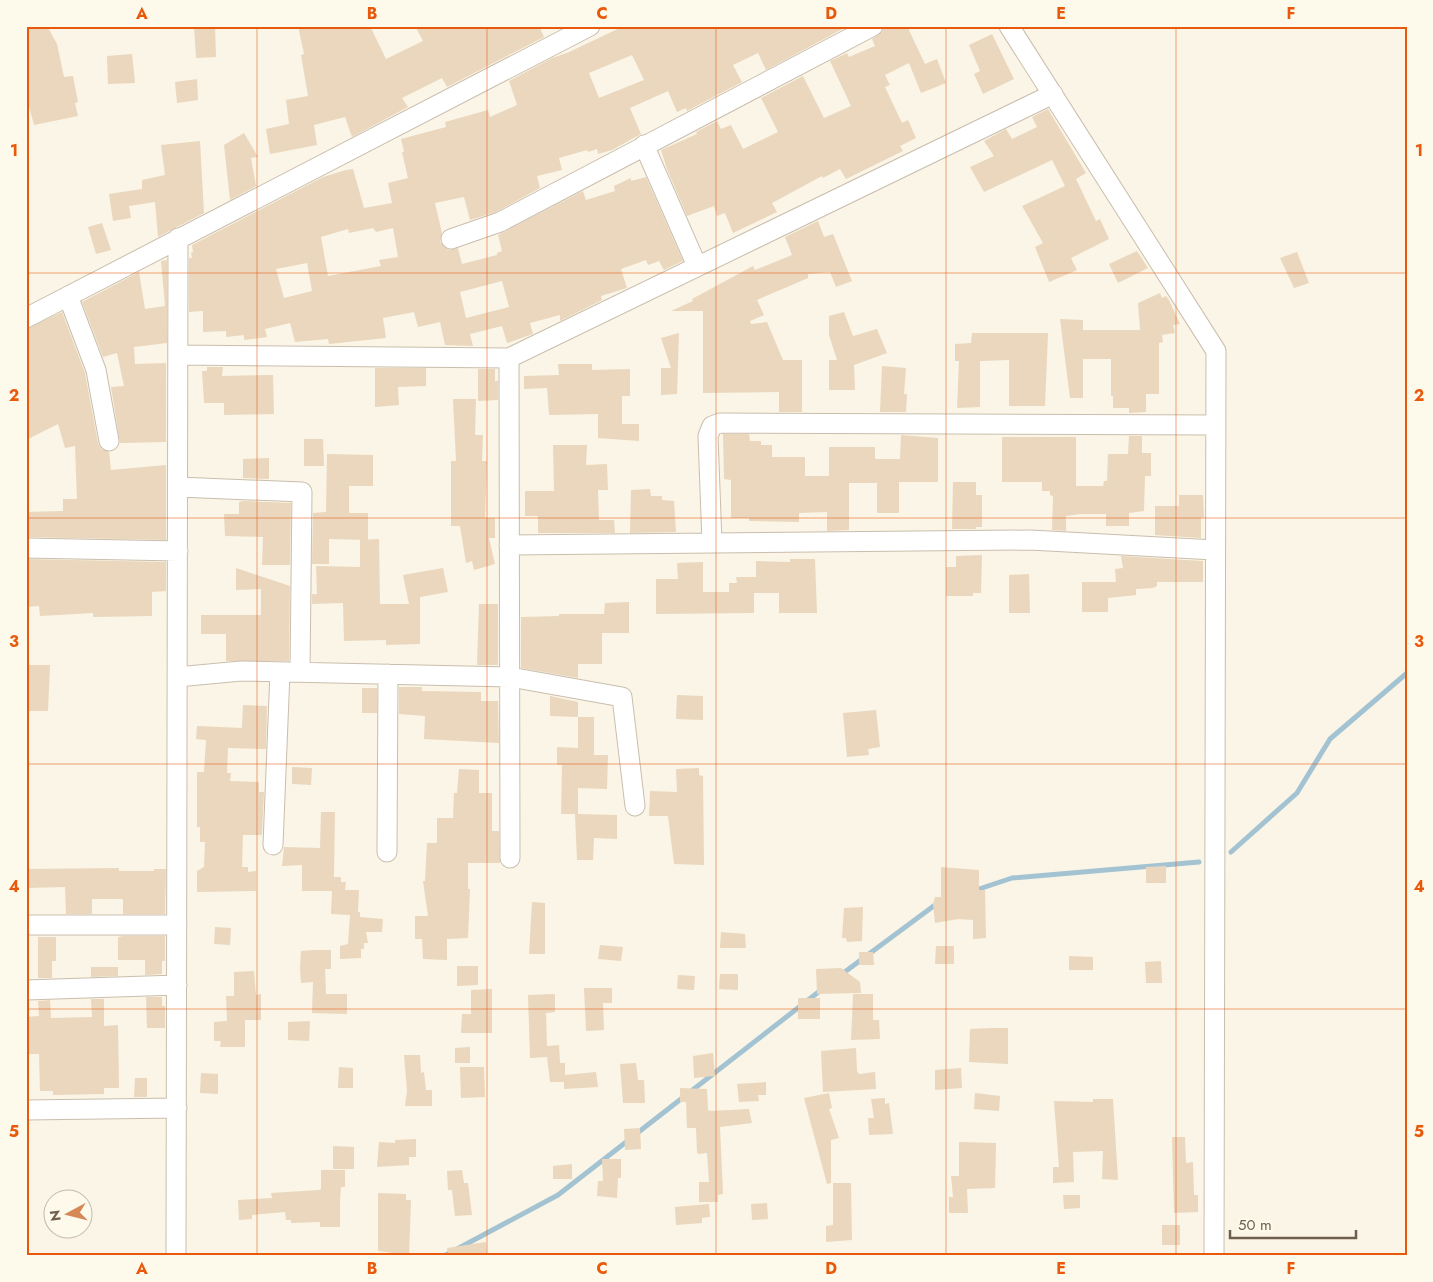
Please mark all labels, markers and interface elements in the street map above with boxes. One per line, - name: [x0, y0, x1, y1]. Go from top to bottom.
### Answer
- text: A: [135, 2, 148, 25]
- text: B: [367, 2, 377, 25]
- text: C: [596, 2, 608, 25]
- text: D: [825, 2, 837, 25]
- text: E: [1056, 2, 1066, 25]
- text: F: [1287, 2, 1295, 25]
- text: 1: [10, 139, 18, 162]
- text: 1: [1415, 139, 1423, 162]
- text: 2: [9, 384, 19, 407]
- text: 2: [1414, 384, 1424, 407]
- text: 3: [9, 630, 19, 653]
- text: 3: [1414, 630, 1424, 653]
- text: 4: [8, 875, 20, 898]
- text: 4: [1413, 875, 1425, 898]
- text: 5: [9, 1120, 19, 1143]
- text: 5: [1414, 1120, 1424, 1143]
- north arrow: [42, 1190, 92, 1240]
- scale bar: [1230, 1207, 1357, 1239]
- text: N: [44, 1209, 66, 1222]
- text: 50 m: [1238, 1214, 1272, 1236]
- text: A: [135, 1257, 148, 1280]
- text: B: [367, 1257, 377, 1280]
- text: C: [596, 1257, 608, 1280]
- text: D: [825, 1257, 837, 1280]
- text: E: [1056, 1257, 1066, 1280]
- text: F: [1287, 1257, 1295, 1280]

